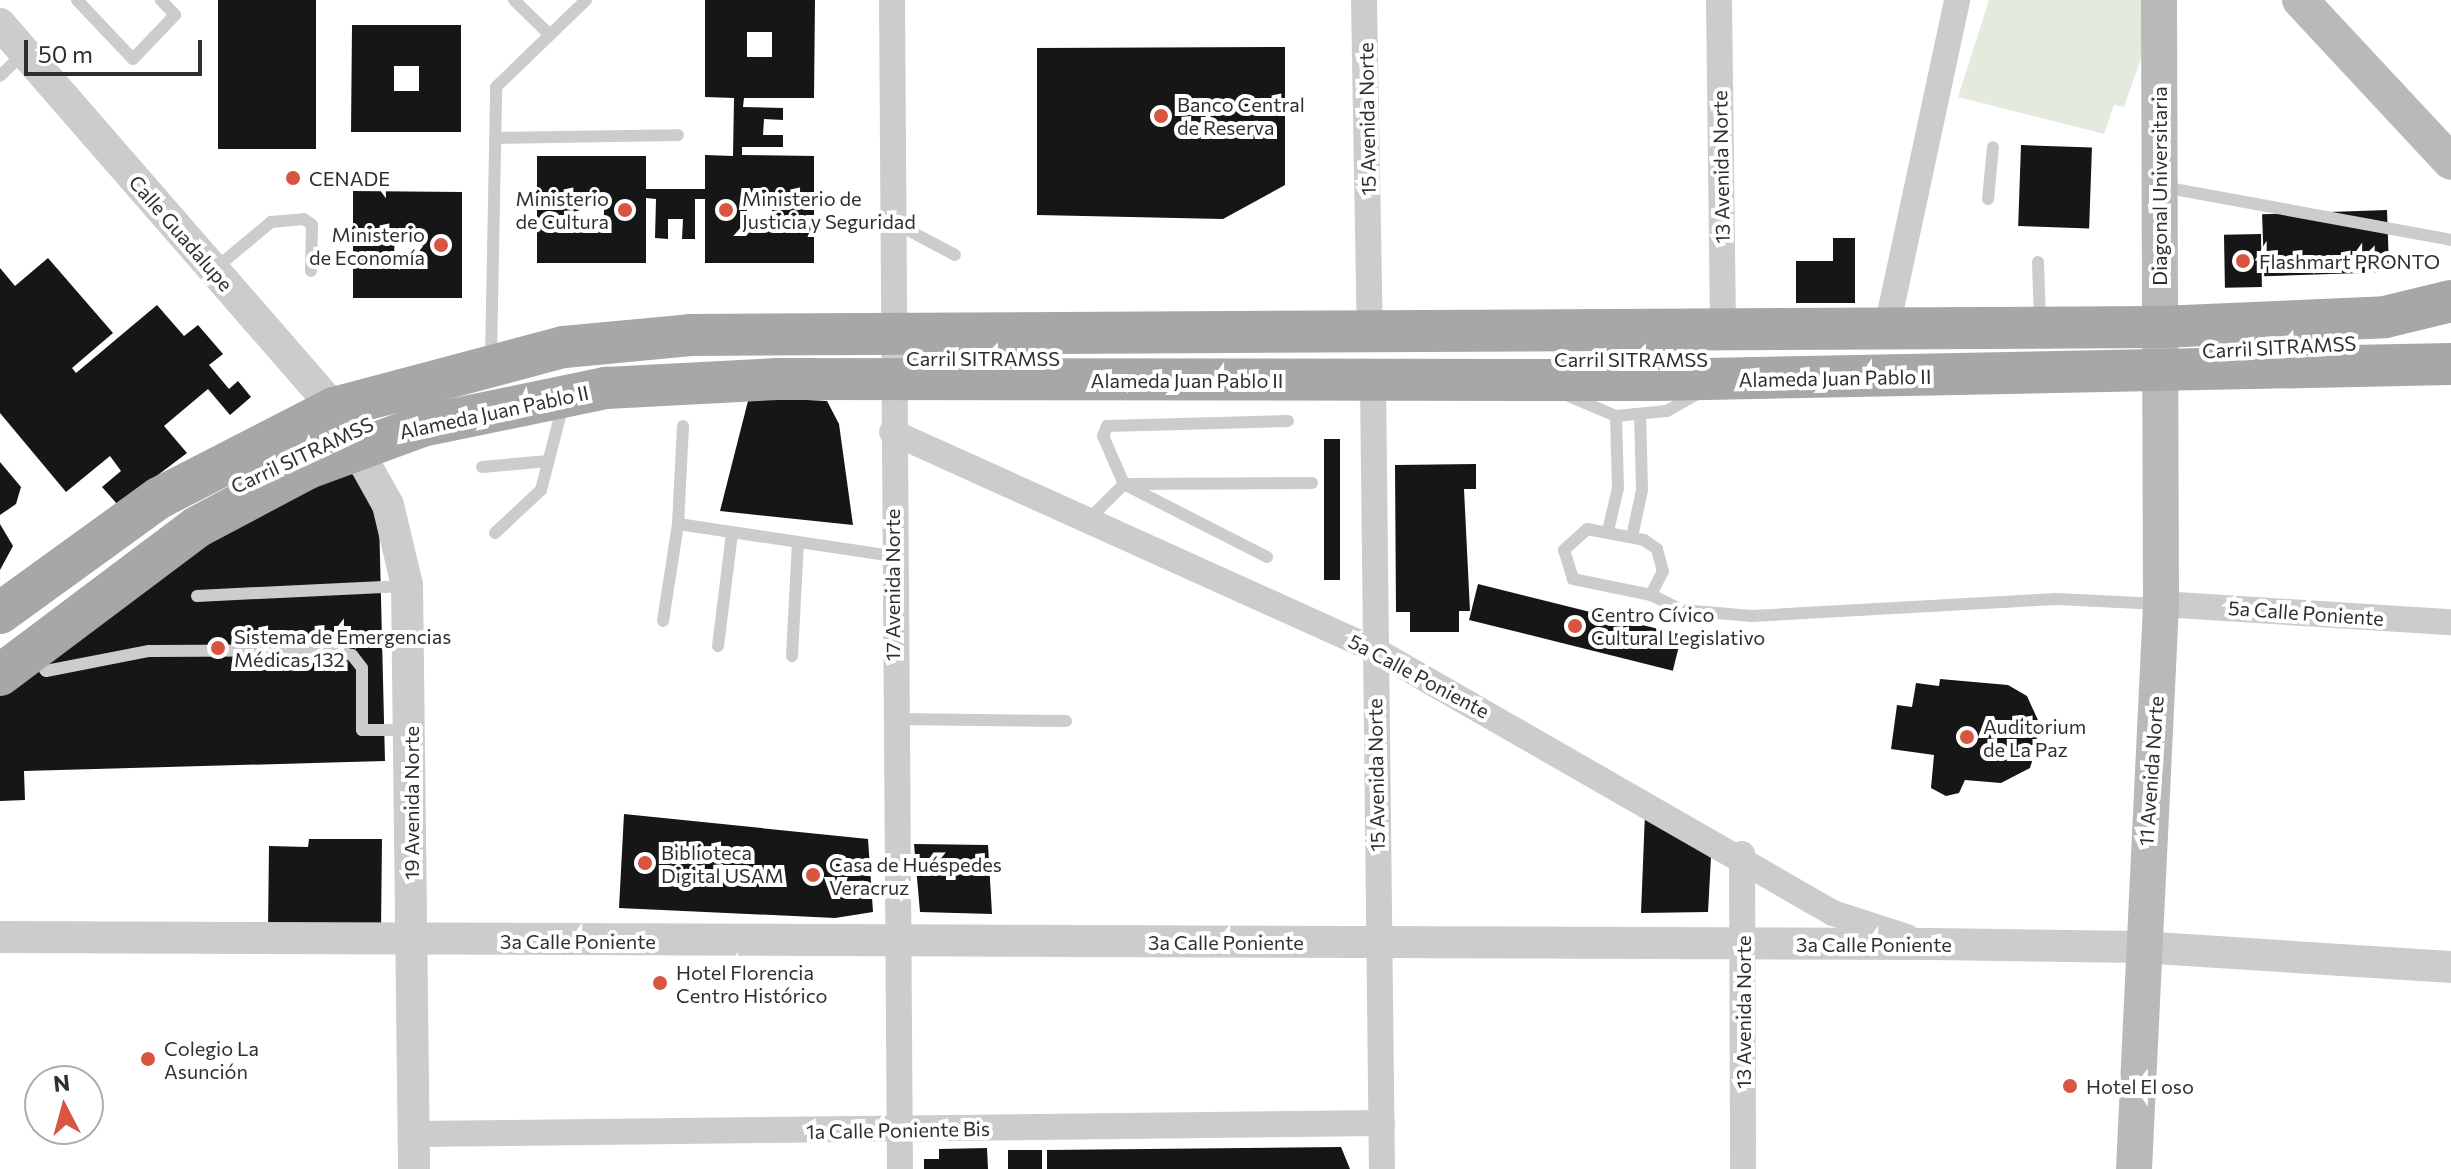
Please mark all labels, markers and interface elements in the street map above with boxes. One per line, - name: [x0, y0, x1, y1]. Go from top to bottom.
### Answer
- scale bar: [28, 24, 206, 74]
- text: 50 m: [38, 39, 93, 68]
- street label: 15 Avenida Norte: [1354, 42, 1380, 196]
- street label: Diagonal Universitaria: [2147, 86, 2171, 286]
- street label: 13 Avenida Norte: [1708, 90, 1734, 244]
- place label: Banco Central de Reserva: [1177, 92, 1305, 139]
- marker: Banco Central de Reserva: [1152, 107, 1170, 125]
- place label: CENADE: [309, 166, 390, 190]
- marker: CENADE: [284, 169, 302, 187]
- street label: Calle Guadalupe: [124, 170, 238, 296]
- place label: Ministerio de Cultura: [515, 186, 609, 233]
- place label: Ministerio de Justicia y Seguridad: [742, 186, 916, 233]
- marker: Ministerio de Cultura: [616, 201, 634, 219]
- marker: Ministerio de Justicia y Seguridad: [717, 201, 735, 219]
- place label: Ministerio de Economía: [309, 222, 425, 269]
- marker: Ministerio de Economía: [432, 236, 450, 254]
- place label: Flashmart PRONTO: [2259, 249, 2440, 273]
- marker: Flashmart PRONTO: [2234, 252, 2252, 270]
- street label: Carril SITRAMSS: [2201, 331, 2357, 363]
- street label: Carril SITRAMSS: [906, 346, 1060, 370]
- street label: Carril SITRAMSS: [1554, 347, 1708, 371]
- street label: Alameda Juan Pablo II: [1738, 364, 1932, 392]
- street label: Alameda Juan Pablo II: [1091, 368, 1283, 392]
- street label: Alameda Juan Pablo II: [397, 380, 591, 444]
- street label: Carril SITRAMSS: [227, 412, 377, 498]
- street label: 17 Avenida Norte: [880, 509, 904, 661]
- street label: 5a Calle Poniente: [2227, 596, 2385, 630]
- place label: Centro Cívico Cultural Legislativo: [1591, 602, 1765, 649]
- marker: Centro Cívico Cultural Legislativo: [1566, 617, 1584, 635]
- place label: Sistema de Emergencias Médicas 132: [234, 624, 451, 671]
- street label: 5a Calle Poniente: [1345, 629, 1493, 723]
- marker: Sistema de Emergencias Médicas 132: [209, 639, 227, 657]
- street label: 11 Avenida Norte: [2134, 695, 2168, 847]
- street label: 15 Avenida Norte: [1363, 698, 1389, 852]
- place label: Auditorium de La Paz: [1983, 714, 2086, 761]
- street label: 19 Avenida Norte: [399, 726, 423, 880]
- marker: Auditorium de La Paz: [1958, 728, 1976, 746]
- place label: Biblioteca Digital USAM: [661, 840, 784, 887]
- place label: Casa de Huéspedes Veracruz: [829, 852, 1002, 899]
- marker: Biblioteca Digital USAM: [636, 854, 654, 872]
- marker: Casa de Huéspedes Veracruz: [804, 866, 822, 884]
- street label: 3a Calle Poniente: [500, 929, 656, 953]
- street label: 3a Calle Poniente: [1148, 930, 1304, 954]
- street label: 3a Calle Poniente: [1796, 932, 1952, 956]
- street label: 13 Avenida Norte: [1731, 935, 1755, 1089]
- place label: Hotel Florencia Centro Histórico: [676, 960, 827, 1007]
- marker: Hotel Florencia Centro Histórico: [651, 974, 669, 992]
- place label: Colegio La Asunción: [164, 1036, 259, 1083]
- marker: Colegio La Asunción: [139, 1050, 157, 1068]
- north arrow: [24, 1065, 104, 1145]
- text: N: [52, 1068, 71, 1097]
- place label: Hotel El oso: [2086, 1074, 2194, 1098]
- marker: Hotel El oso: [2061, 1077, 2079, 1095]
- street label: 1a Calle Poniente Bis: [806, 1116, 990, 1144]

